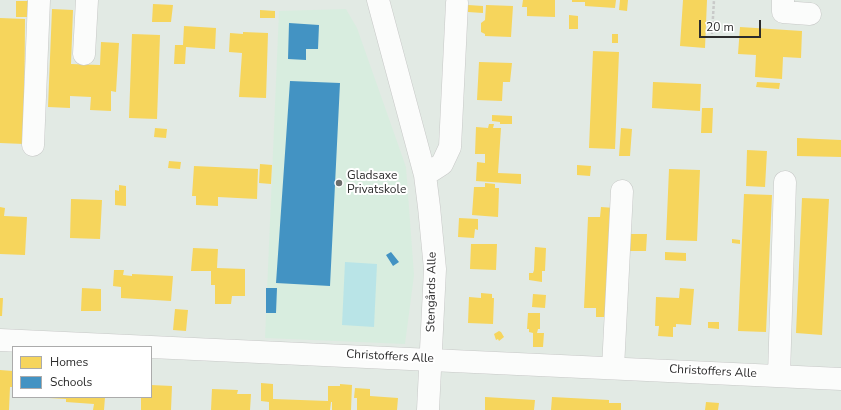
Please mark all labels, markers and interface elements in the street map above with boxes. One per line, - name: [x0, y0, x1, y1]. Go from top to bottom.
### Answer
- scale bar: [701, 12, 763, 38]
- text: 20 m: [706, 19, 734, 35]
- place label: Gladsaxe Privatskole: [347, 169, 406, 197]
- marker: Gladsaxe Privatskole: [334, 178, 344, 188]
- street label: Stengårds Alle: [424, 252, 440, 332]
- legend: [12, 346, 152, 398]
- street label: Christoffers Alle: [346, 348, 434, 366]
- text: Homes: [50, 354, 88, 370]
- street label: Christoffers Alle: [669, 363, 757, 381]
- text: Schools: [50, 374, 92, 390]

